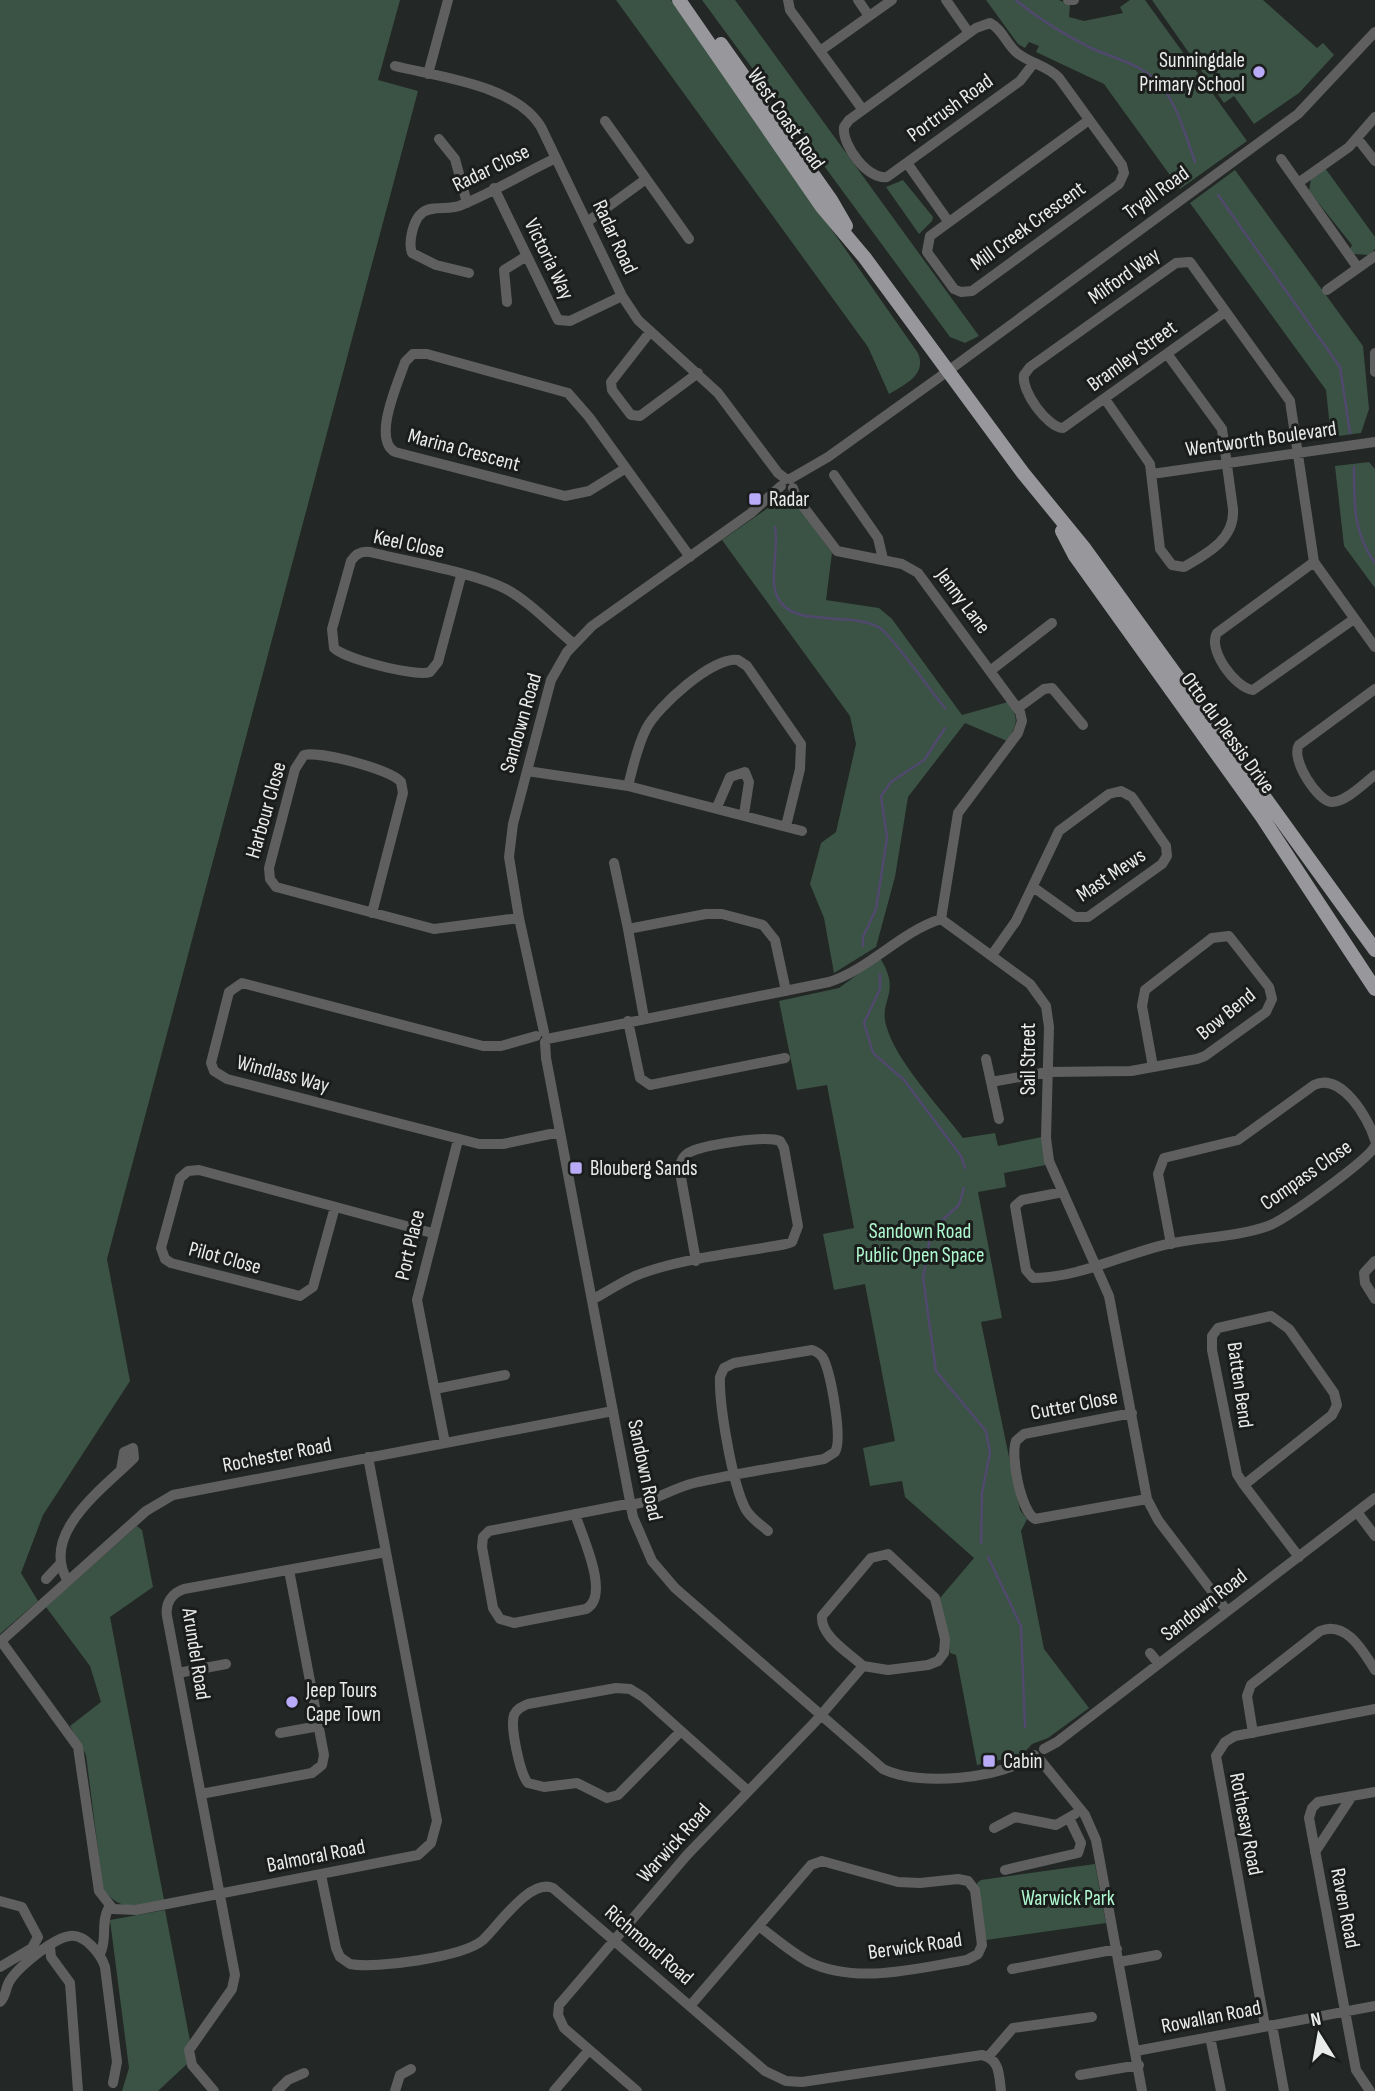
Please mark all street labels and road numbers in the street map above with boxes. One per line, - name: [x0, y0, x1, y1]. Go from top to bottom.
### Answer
- street label: West Coast Road: [742, 63, 830, 175]
- street label: Portrush Road: [902, 69, 998, 147]
- street label: Radar Close: [448, 139, 534, 197]
- street label: Tryall Road: [1118, 161, 1194, 225]
- street label: Mill Creek Crescent: [966, 176, 1090, 276]
- street label: Radar Road: [587, 196, 643, 278]
- street label: Victoria Way: [519, 214, 579, 304]
- street label: Milford Way: [1083, 242, 1165, 310]
- street label: Bramley Street: [1082, 315, 1182, 397]
- street label: Wentworth Boulevard: [1184, 416, 1338, 462]
- street label: Marina Crescent: [405, 423, 523, 477]
- street label: Keel Close: [371, 524, 447, 564]
- street label: Jenny Lane: [930, 563, 996, 639]
- street label: Otto du Plessis Drive: [1176, 668, 1280, 798]
- street label: Sandown Road: [495, 670, 547, 776]
- street label: Harbour Close: [240, 759, 292, 861]
- street label: Mast Mews: [1072, 843, 1150, 907]
- street label: Bow Bend: [1191, 983, 1261, 1045]
- street label: Sail Street: [1016, 1023, 1041, 1095]
- street label: Windlass Way: [234, 1050, 332, 1098]
- street label: Compass Close: [1255, 1134, 1357, 1216]
- street label: Port Place: [390, 1207, 430, 1283]
- street label: Pilot Close: [186, 1236, 264, 1280]
- street label: Batten Bend: [1222, 1340, 1258, 1430]
- street label: Cutter Close: [1028, 1384, 1120, 1426]
- street label: Sandown Road: [622, 1417, 668, 1523]
- street label: Rochester Road: [220, 1432, 334, 1478]
- street label: Sandown Road: [1156, 1564, 1252, 1646]
- street label: Arundel Road: [176, 1605, 216, 1702]
- street label: Rothesay Road: [1224, 1771, 1268, 1877]
- street label: Warwick Road: [632, 1798, 716, 1888]
- street label: Balmoral Road: [265, 1834, 367, 1878]
- street label: Raven Road: [1325, 1866, 1365, 1950]
- street label: Richmond Road: [600, 1900, 698, 1990]
- street label: Berwick Road: [866, 1927, 964, 1965]
- street label: Rowallan Road: [1159, 1995, 1263, 2039]

